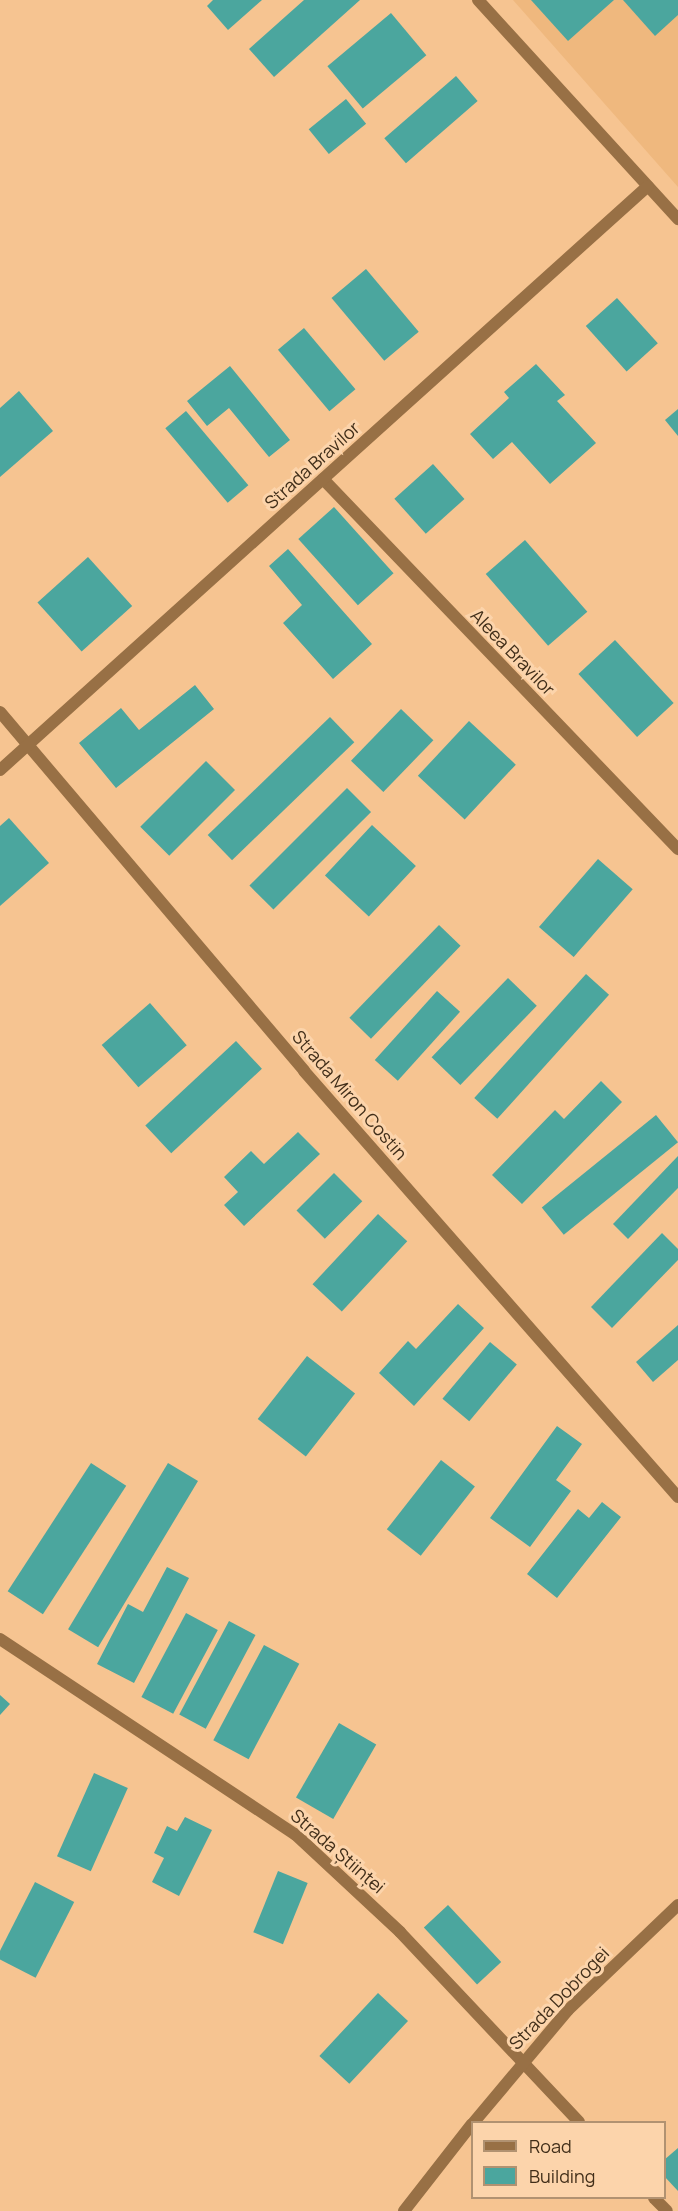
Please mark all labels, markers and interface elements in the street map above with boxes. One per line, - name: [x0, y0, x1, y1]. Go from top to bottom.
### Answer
- street label: Strada Bravilor: [260, 417, 364, 513]
- street label: Aleea Bravilor: [466, 604, 560, 700]
- street label: Strada Miron Costin: [288, 1026, 412, 1164]
- street label: Strada Științei: [287, 1804, 389, 1898]
- street label: Strada Dobrogei: [505, 1942, 613, 2054]
- legend: [471, 2121, 666, 2199]
- text: Road: [529, 2134, 572, 2158]
- text: Building: [529, 2164, 595, 2188]

